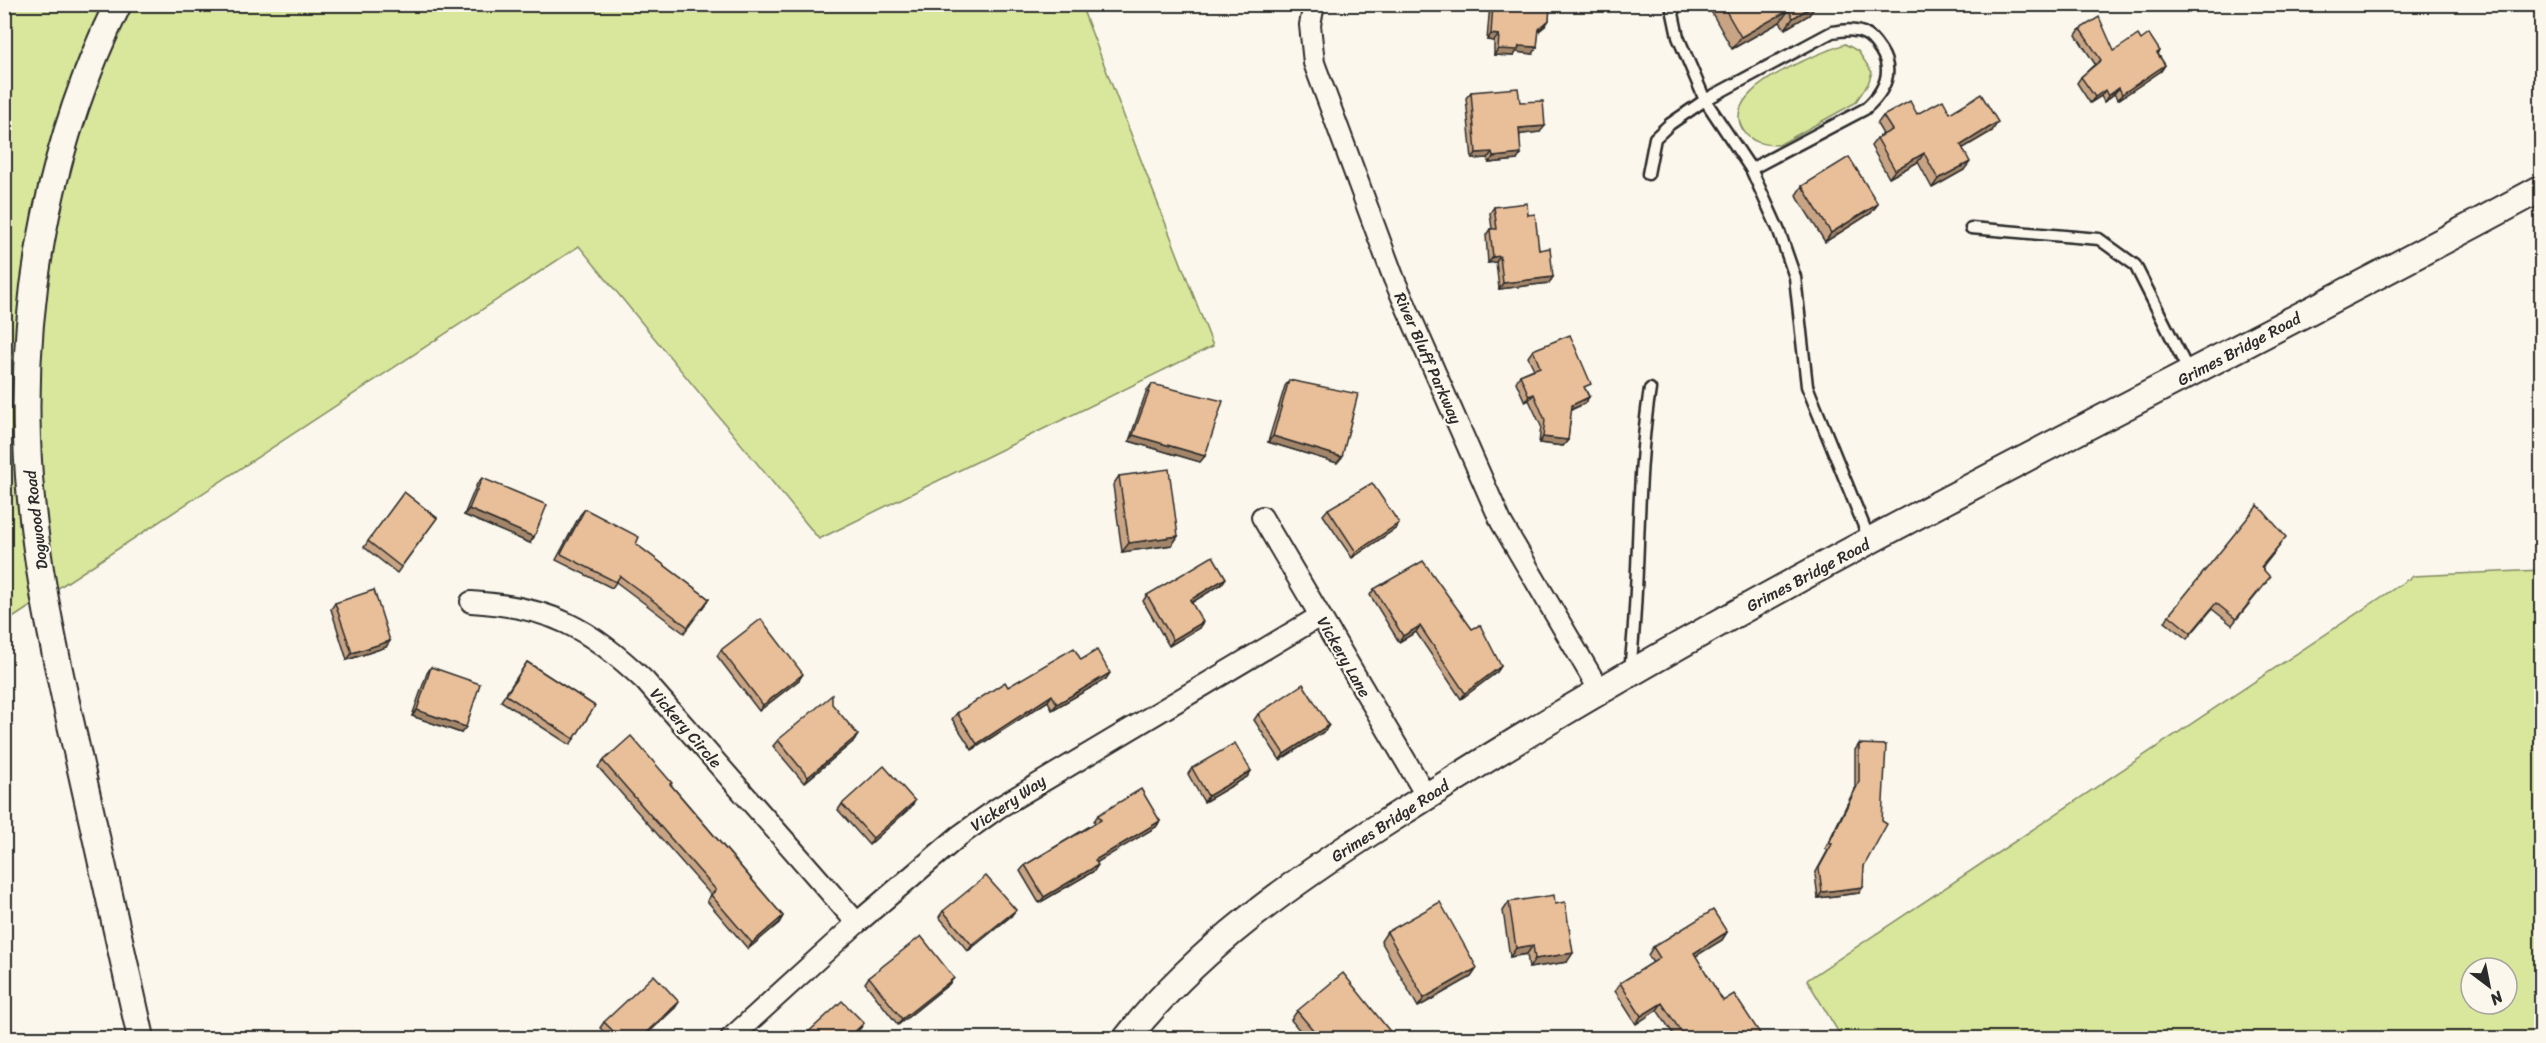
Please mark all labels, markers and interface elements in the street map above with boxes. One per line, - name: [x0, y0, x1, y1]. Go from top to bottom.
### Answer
- street label: River Bluff Parkway: [1386, 287, 1470, 429]
- street label: Grimes Bridge Road: [2172, 303, 2307, 394]
- street label: Dogwood Road: [15, 467, 56, 571]
- street label: Grimes Bridge Road: [1741, 529, 1876, 620]
- street label: Vickery Lane: [1309, 611, 1379, 703]
- street label: Vickery Circle: [642, 681, 730, 775]
- street label: Vickery Way: [964, 766, 1052, 839]
- street label: Grimes Bridge Road: [1325, 771, 1456, 870]
- north arrow: [2459, 956, 2519, 1016]
- text: N: [2484, 983, 2510, 1014]

